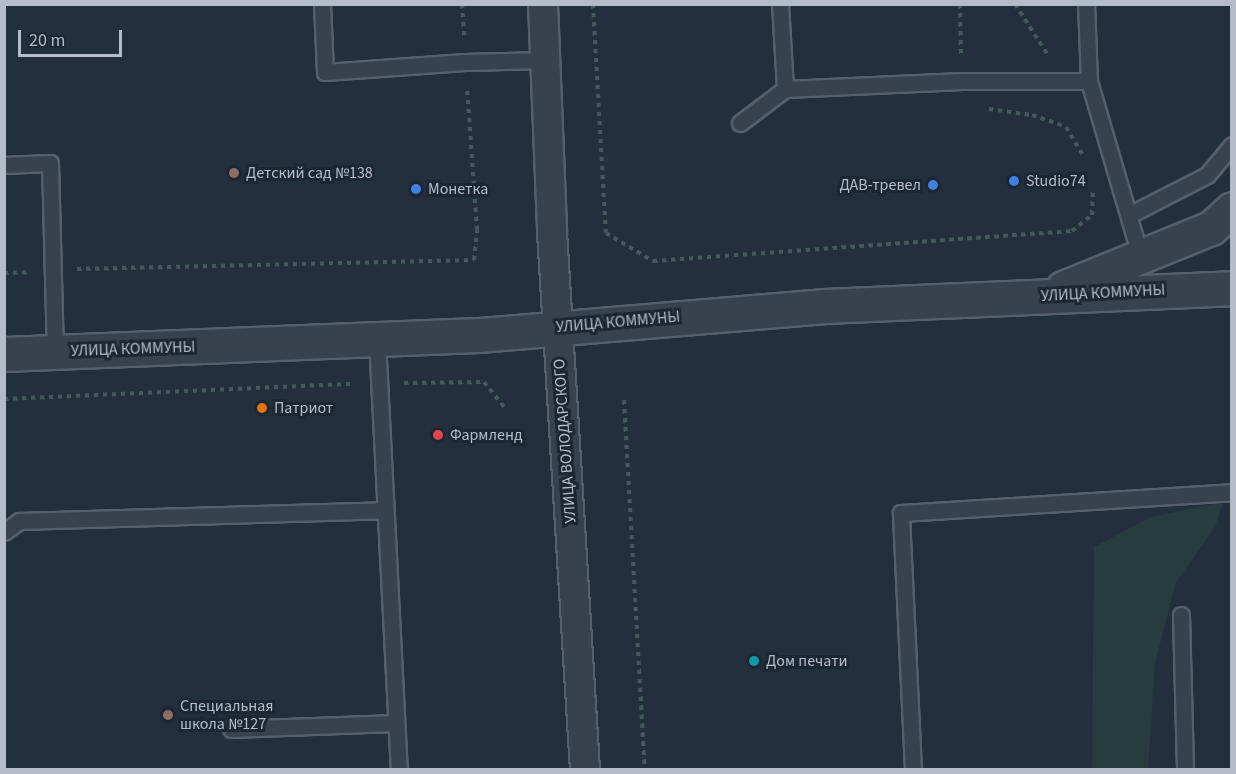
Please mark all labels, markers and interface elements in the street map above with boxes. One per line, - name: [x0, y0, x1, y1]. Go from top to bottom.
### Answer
- scale bar: [21, 18, 124, 56]
- text: 20 m: [29, 28, 65, 53]
- place label: Детский сад №138: [246, 163, 373, 183]
- marker: Детский сад №138: [227, 166, 241, 180]
- place label: Studio74: [1026, 171, 1086, 191]
- marker: Studio74: [1007, 174, 1021, 188]
- place label: ДАВ-тревел: [839, 175, 921, 195]
- marker: ДАВ-тревел: [926, 178, 940, 192]
- place label: Монетка: [428, 179, 488, 199]
- marker: Монетка: [409, 182, 423, 196]
- street label: УЛИЦА КОММУНЫ: [1040, 280, 1166, 306]
- street label: УЛИЦА КОММУНЫ: [555, 307, 681, 337]
- street label: УЛИЦА КОММУНЫ: [71, 337, 195, 361]
- street label: УЛИЦА ВОЛОДАРСКОГО: [550, 358, 580, 524]
- place label: Патриот: [274, 398, 333, 418]
- marker: Патриот: [255, 401, 269, 415]
- place label: Фармленд: [450, 425, 522, 445]
- marker: Фармленд: [431, 428, 445, 442]
- place label: Дом печати: [766, 651, 848, 671]
- marker: Дом печати: [747, 654, 761, 668]
- place label: Специальная школа №127: [180, 696, 274, 734]
- marker: Специальная школа №127: [161, 708, 175, 722]

